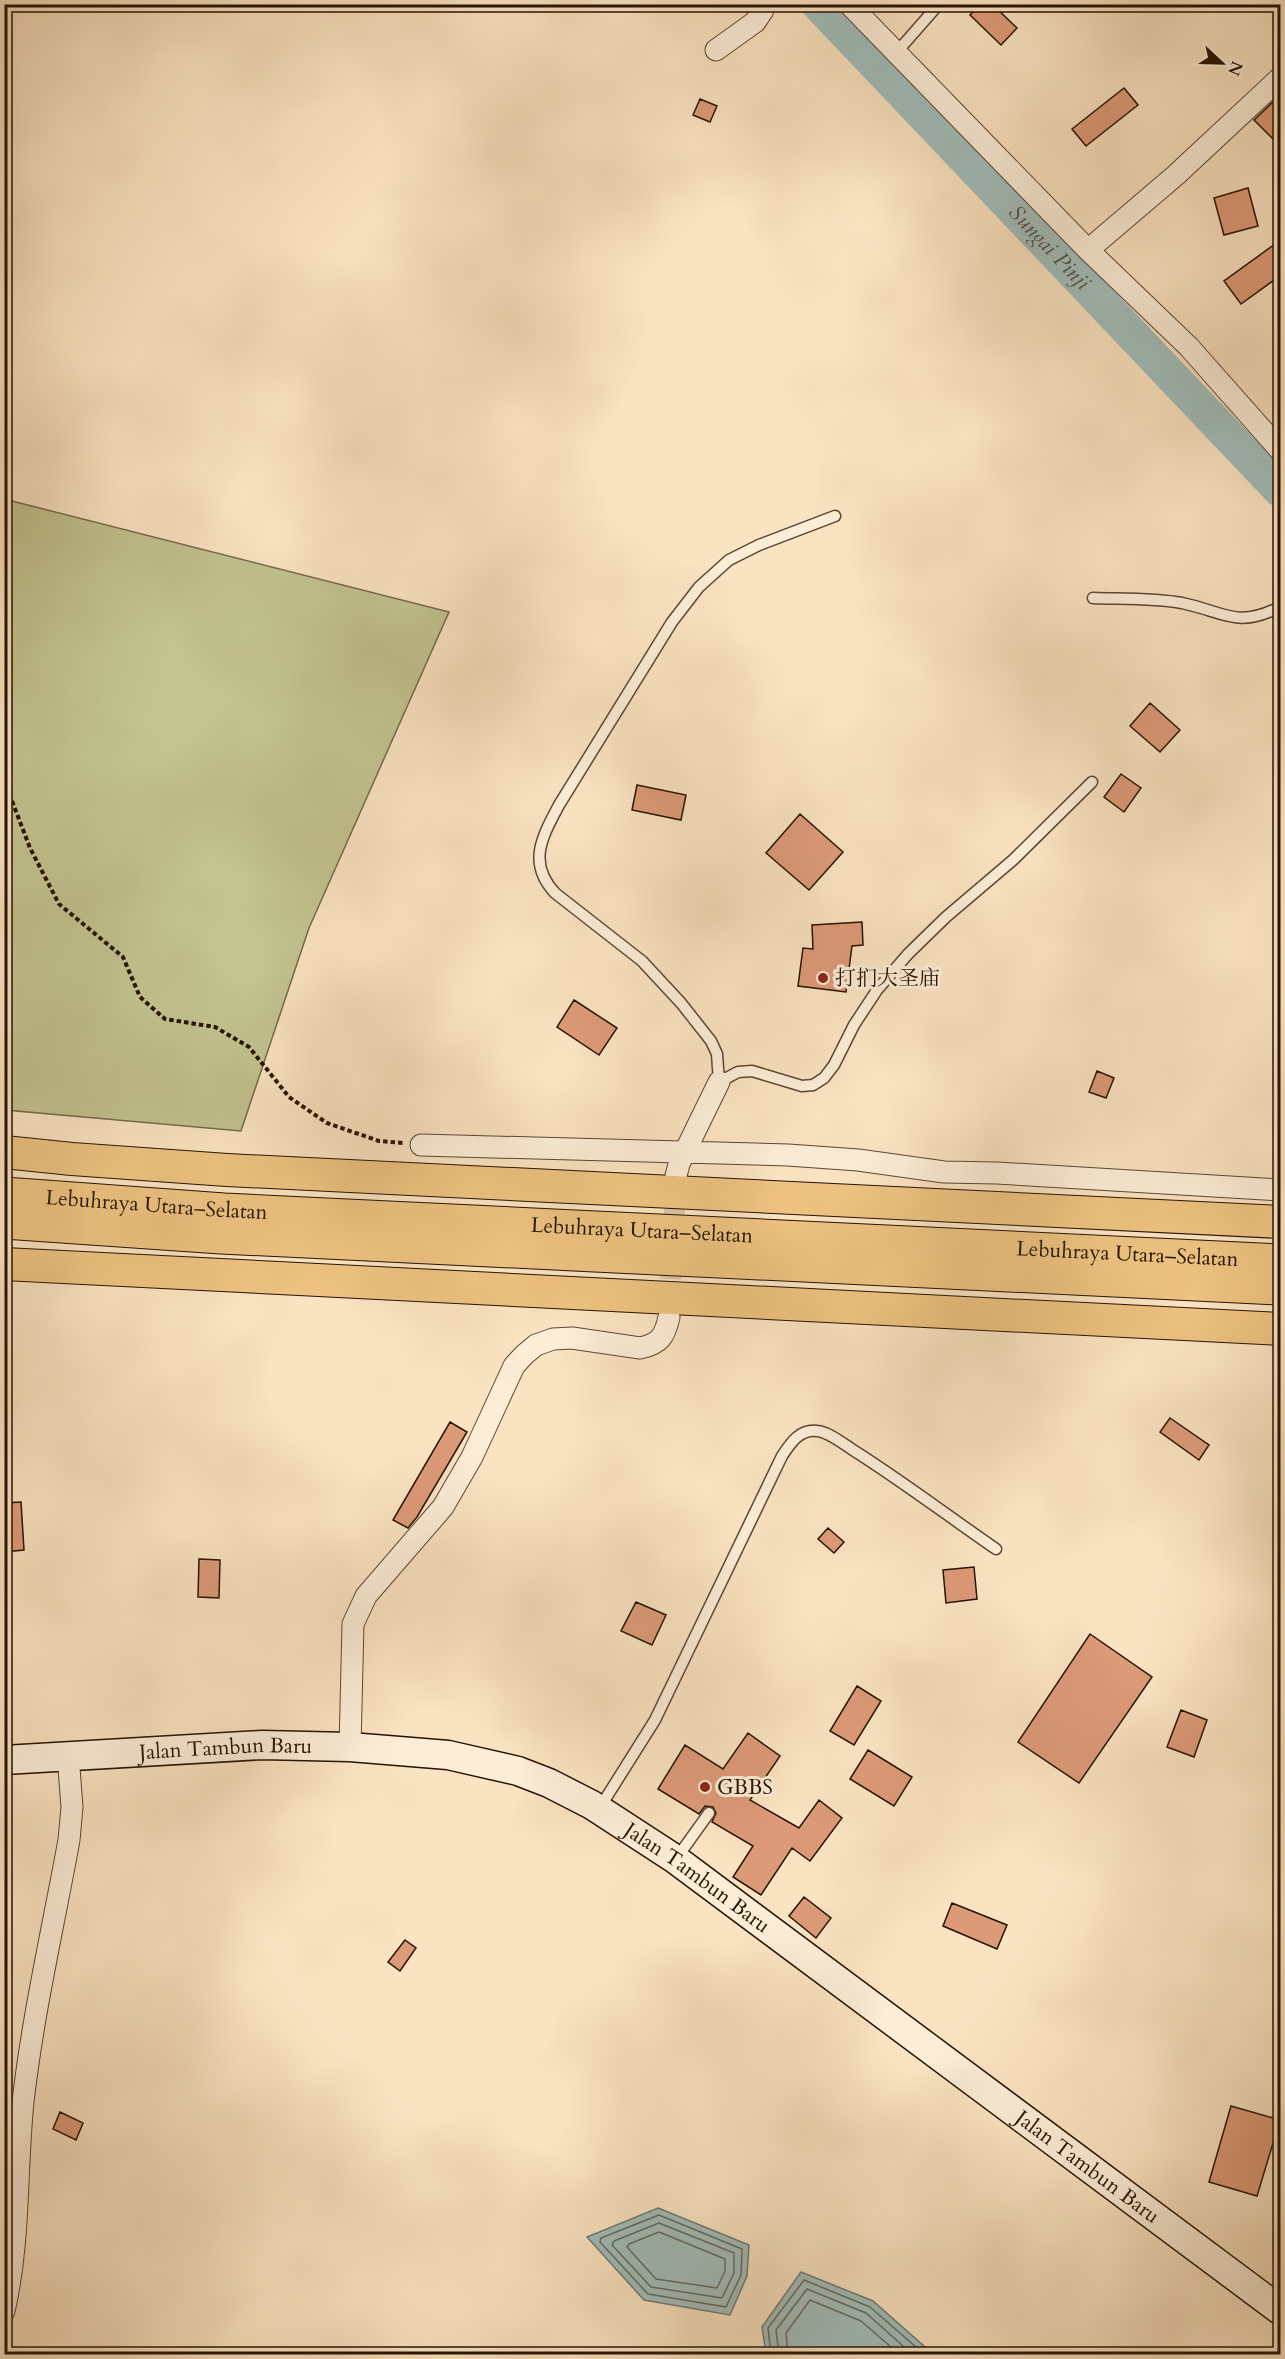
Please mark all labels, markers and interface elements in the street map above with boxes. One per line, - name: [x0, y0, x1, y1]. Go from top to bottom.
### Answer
- north arrow: [1192, 33, 1252, 93]
- text: N: [1222, 58, 1248, 79]
- water label: Sungai Pinji: [1002, 198, 1098, 297]
- place label: 打扪大圣庙: [835, 964, 940, 993]
- marker: 打扪大圣庙: [816, 971, 830, 985]
- street label: Lebuhraya Utara–Selatan: [45, 1183, 268, 1227]
- street label: Lebuhraya Utara–Selatan: [530, 1210, 754, 1250]
- street label: Lebuhraya Utara–Selatan: [1016, 1234, 1239, 1273]
- street label: Jalan Tambun Baru: [135, 1730, 313, 1767]
- place label: GBBS: [717, 1773, 773, 1802]
- marker: GBBS: [698, 1780, 712, 1794]
- street label: Jalan Tambun Baru: [616, 1814, 776, 1940]
- street label: Jalan Tambun Baru: [1007, 2101, 1166, 2230]

